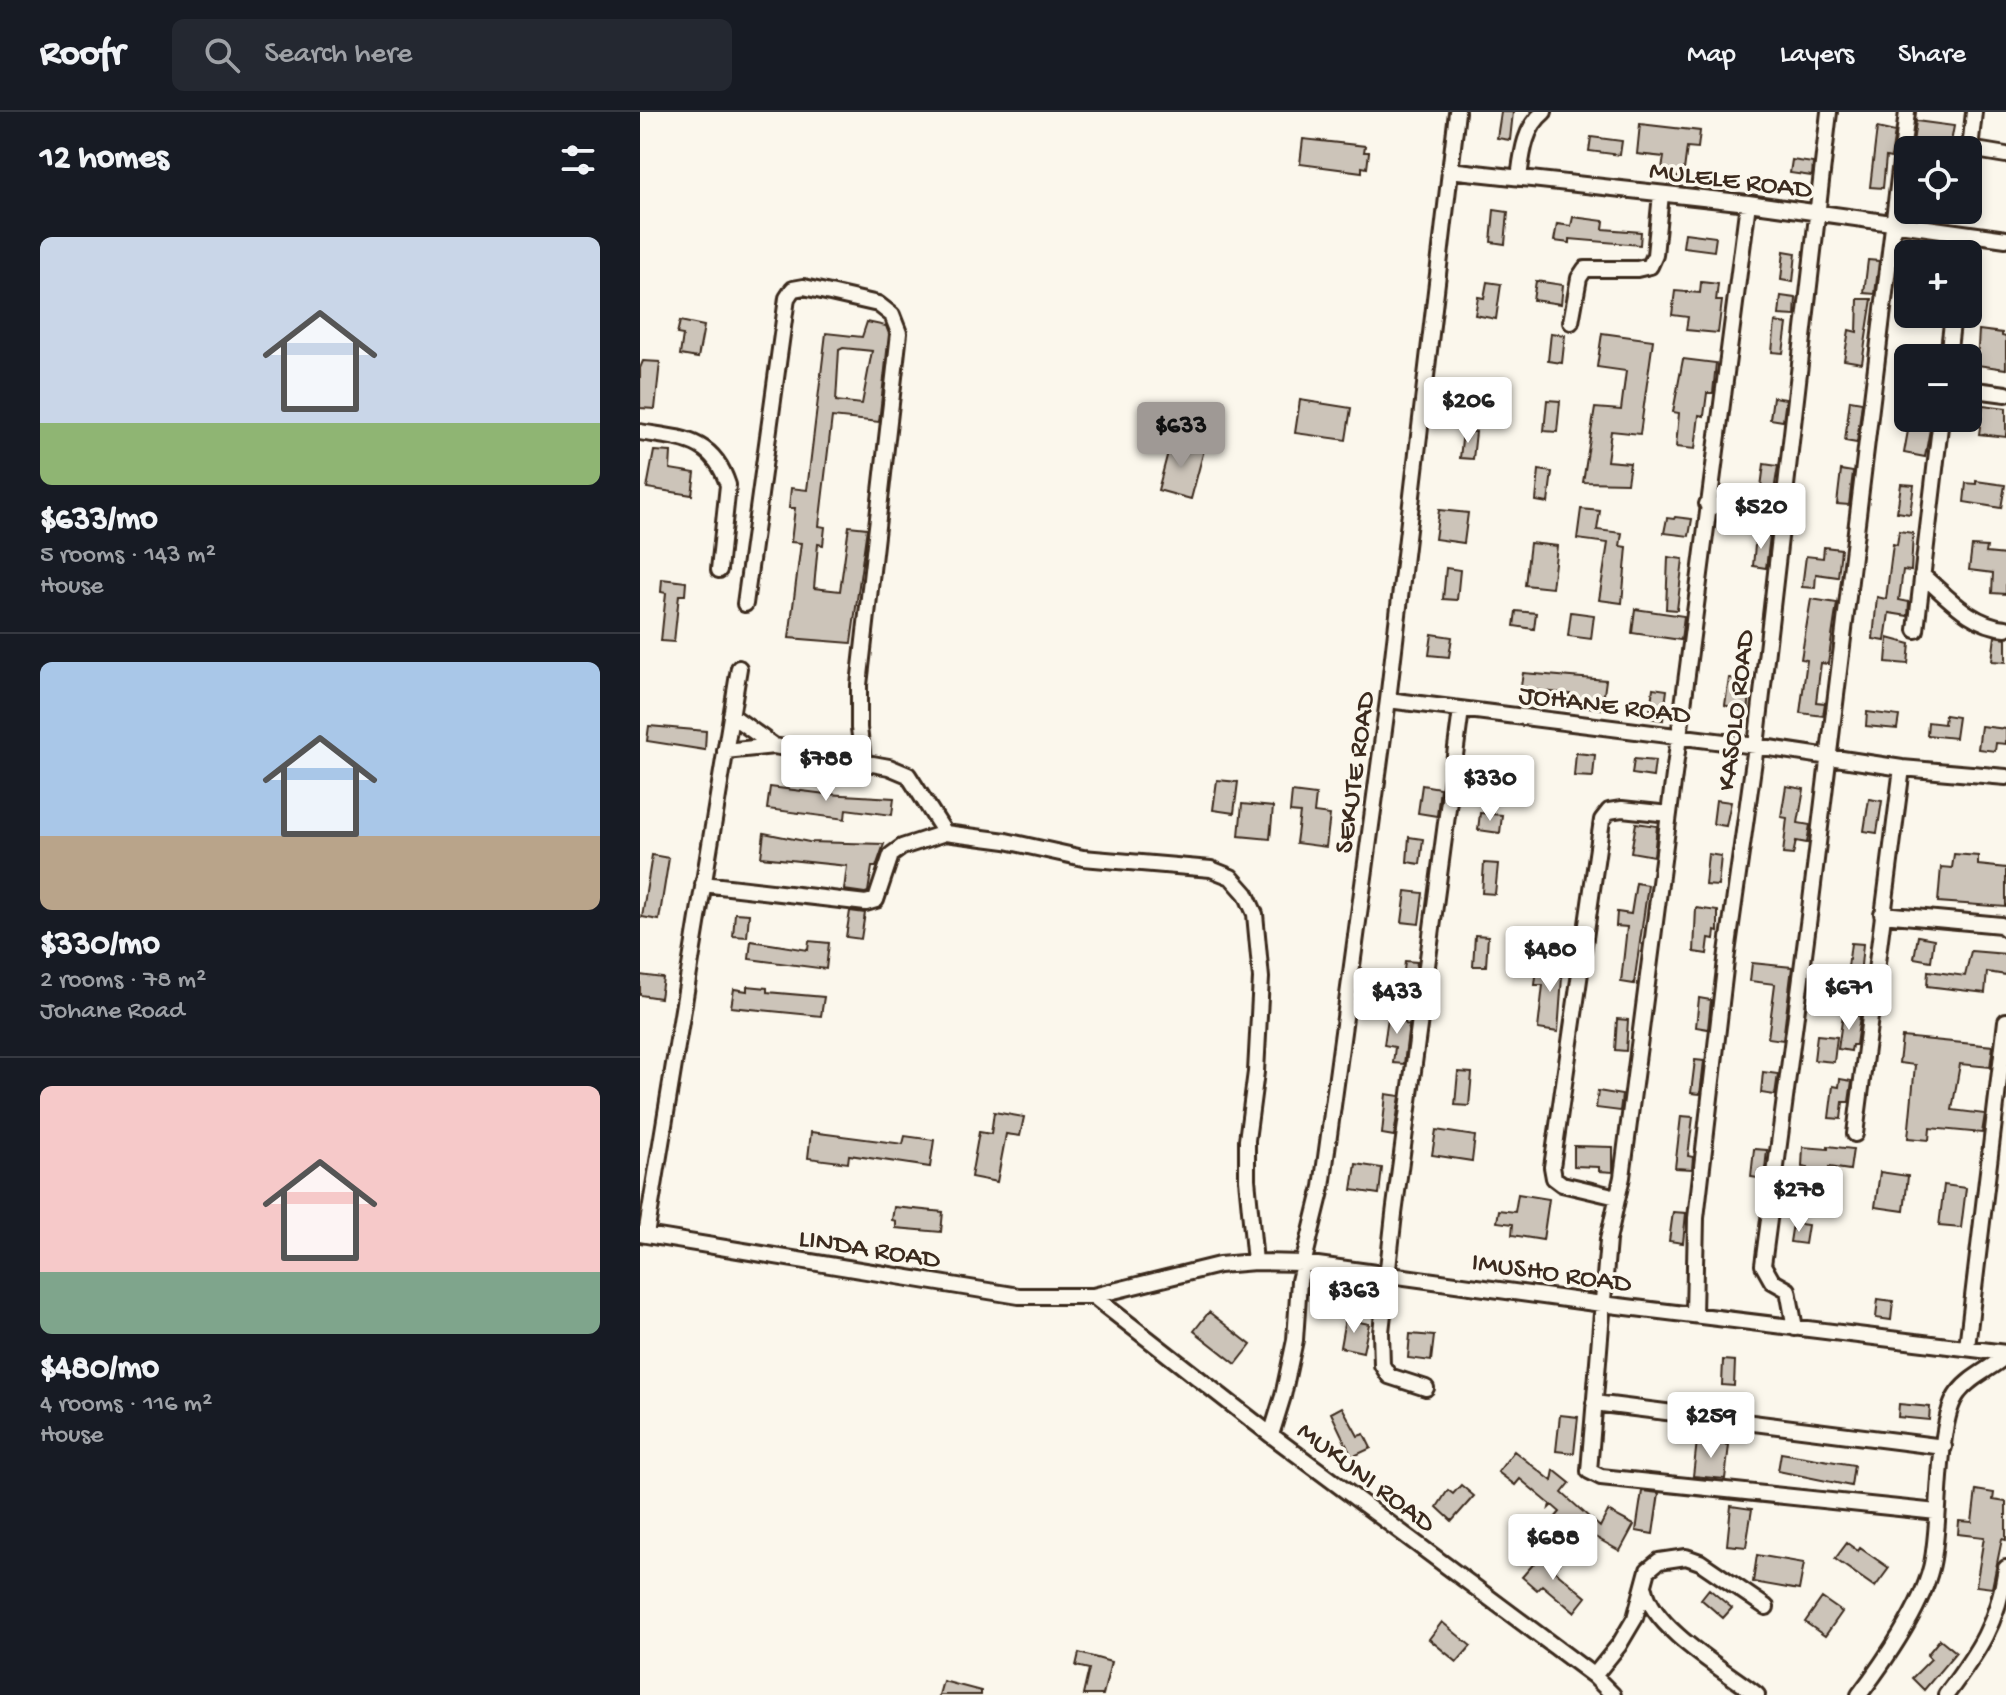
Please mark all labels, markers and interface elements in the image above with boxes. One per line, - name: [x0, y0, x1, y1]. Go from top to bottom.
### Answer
- search box: [172, 19, 732, 91]
- text: Roofr: [40, 33, 124, 77]
- icon: search: [200, 33, 244, 77]
- text: Search here: [264, 38, 412, 73]
- text: Map: [1687, 39, 1736, 72]
- text: Layers: [1780, 39, 1854, 72]
- text: Share: [1898, 39, 1966, 72]
- map controls: [1894, 136, 1982, 432]
- button: locate: [1894, 136, 1982, 224]
- icon: filters: [556, 138, 600, 182]
- text: 12 homes: [40, 140, 169, 180]
- street label: MULELE ROAD: [1647, 155, 1815, 208]
- button: +: [1894, 240, 1982, 328]
- icon: home: [248, 289, 392, 433]
- button: −: [1894, 344, 1982, 432]
- pin: $206: [1421, 377, 1515, 445]
- text: $206: [1442, 387, 1494, 418]
- pin: $633: [1134, 402, 1228, 470]
- text: $633: [1155, 412, 1207, 443]
- pin: $520: [1714, 483, 1808, 551]
- text: $520: [1735, 493, 1787, 524]
- text: $633/mo: [40, 501, 158, 541]
- text: 5 rooms · 143 m²: [40, 541, 216, 572]
- text: House: [40, 572, 104, 603]
- street label: KASOLO ROAD: [1711, 627, 1764, 793]
- street label: JOHANE ROAD: [1517, 680, 1693, 733]
- street label: SEKUTE ROAD: [1329, 689, 1384, 856]
- icon: home: [248, 714, 392, 858]
- pin: $788: [779, 735, 873, 803]
- text: $788: [799, 745, 853, 776]
- pin: $330: [1443, 755, 1537, 823]
- text: $330: [1463, 765, 1517, 796]
- text: $330/mo: [40, 926, 160, 966]
- pin: $480: [1503, 926, 1597, 994]
- text: $480: [1524, 936, 1577, 967]
- pin: $671: [1802, 964, 1896, 1032]
- text: 2 rooms · 78 m²: [40, 966, 206, 997]
- pin: $433: [1350, 968, 1444, 1036]
- text: $671: [1825, 974, 1873, 1005]
- text: $433: [1372, 978, 1422, 1009]
- text: Johane Road: [40, 997, 184, 1028]
- icon: home: [248, 1138, 392, 1282]
- pin: $278: [1752, 1166, 1846, 1234]
- text: $278: [1773, 1176, 1825, 1207]
- street label: LINDA ROAD: [796, 1223, 943, 1278]
- street label: IMUSHO ROAD: [1469, 1247, 1634, 1302]
- pin: $363: [1307, 1267, 1401, 1335]
- text: $363: [1328, 1277, 1380, 1308]
- text: $480/mo: [40, 1350, 159, 1390]
- text: 4 rooms · 116 m²: [40, 1390, 212, 1421]
- pin: $259: [1664, 1392, 1758, 1460]
- text: $259: [1685, 1402, 1737, 1433]
- street label: MUKUNI ROAD: [1289, 1416, 1442, 1542]
- text: House: [40, 1421, 104, 1452]
- pin: $688: [1506, 1514, 1600, 1582]
- text: $688: [1526, 1524, 1580, 1555]

